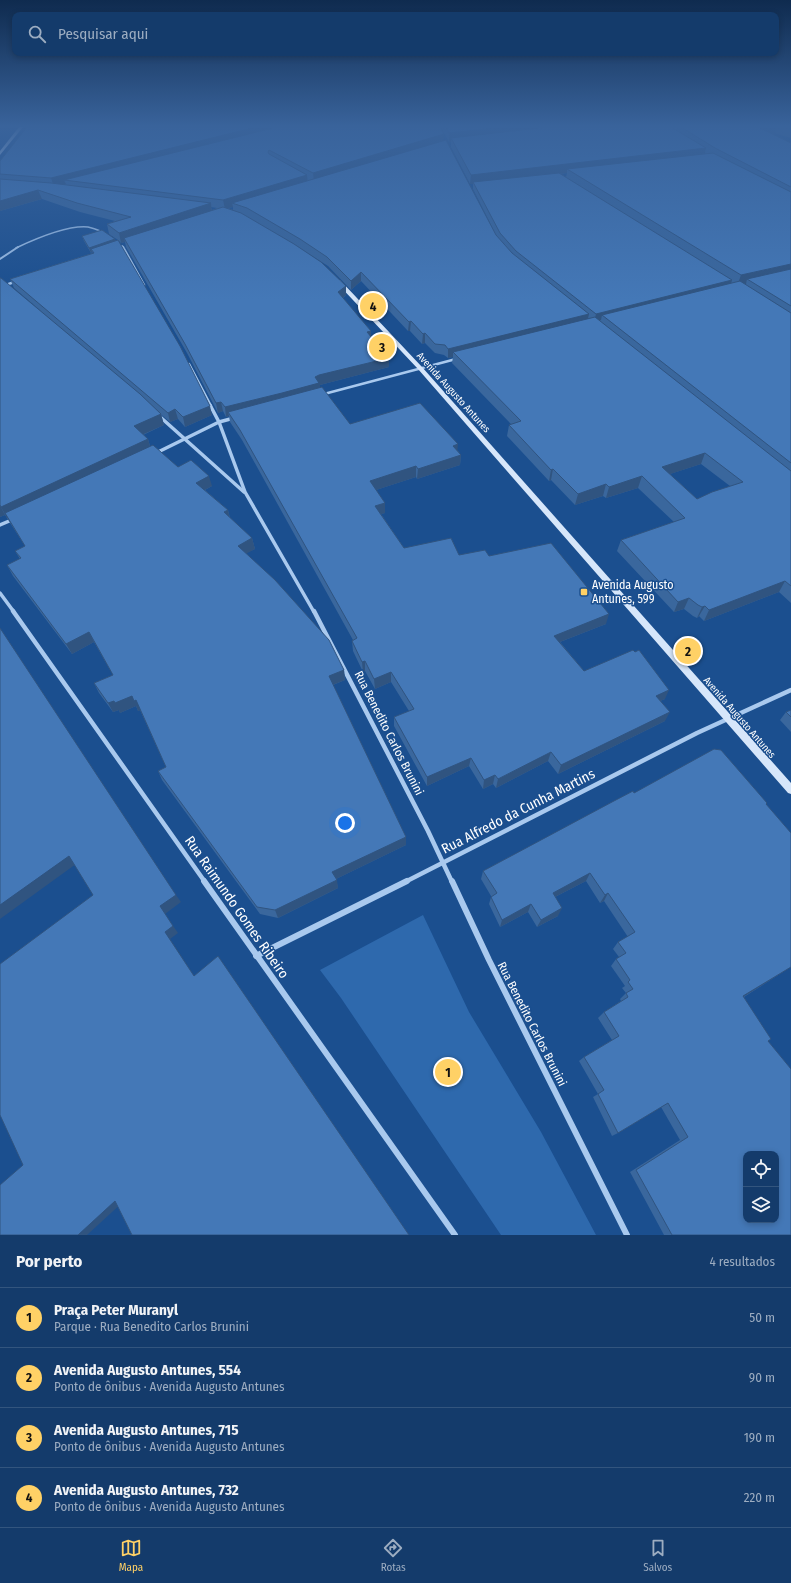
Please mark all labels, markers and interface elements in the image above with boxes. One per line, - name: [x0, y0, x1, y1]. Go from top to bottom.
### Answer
- search box: [12, 12, 779, 56]
- icon: search: [26, 23, 48, 45]
- text: Pesquisar aqui: [58, 25, 148, 43]
- pin: 4: [360, 291, 386, 321]
- pin: 3: [369, 332, 395, 362]
- street label: Avenida Augusto Antunes: [414, 350, 492, 435]
- place label: Avenida Augusto Antunes, 599: [592, 578, 674, 606]
- marker: Avenida Augusto Antunes, 599: [579, 587, 589, 597]
- pin: 2: [675, 636, 701, 666]
- street label: Rua Benedito Carlos Brunini: [351, 668, 427, 798]
- street label: Avenida Augusto Antunes: [701, 675, 778, 761]
- street label: Rua Alfredo da Cunha Martins: [439, 765, 598, 858]
- your location: [335, 813, 355, 833]
- street label: Rua Raimundo Gomes Ribeiro: [181, 833, 292, 982]
- street label: Rua Benedito Carlos Brunini: [494, 959, 570, 1089]
- pin: 1: [435, 1057, 461, 1087]
- map controls: [743, 1151, 779, 1223]
- button: locate: [743, 1151, 779, 1187]
- button: layers: [743, 1187, 779, 1223]
- text: Por perto: [16, 1251, 82, 1272]
- text: 4 resultados: [709, 1254, 775, 1269]
- text: Praça Peter Muranyl: [54, 1301, 178, 1319]
- text: 1: [26, 1310, 32, 1325]
- text: 50 m: [749, 1310, 775, 1325]
- text: Parque · Rua Benedito Carlos Brunini: [54, 1319, 249, 1334]
- text: Avenida Augusto Antunes, 554: [54, 1361, 241, 1379]
- text: 2: [26, 1370, 32, 1385]
- text: 90 m: [749, 1370, 775, 1385]
- text: Ponto de ônibus · Avenida Augusto Antunes: [54, 1379, 285, 1394]
- text: Avenida Augusto Antunes, 715: [54, 1421, 239, 1439]
- text: 3: [26, 1430, 32, 1445]
- text: 190 m: [744, 1430, 775, 1445]
- text: Ponto de ônibus · Avenida Augusto Antunes: [54, 1439, 285, 1454]
- text: Avenida Augusto Antunes, 732: [54, 1481, 239, 1499]
- text: 4: [26, 1490, 32, 1505]
- text: 220 m: [744, 1490, 775, 1505]
- text: Ponto de ônibus · Avenida Augusto Antunes: [54, 1499, 285, 1514]
- tab: Mapa: [119, 1537, 143, 1574]
- tab: Rotas: [381, 1537, 406, 1574]
- tab: Salvos: [643, 1537, 672, 1574]

